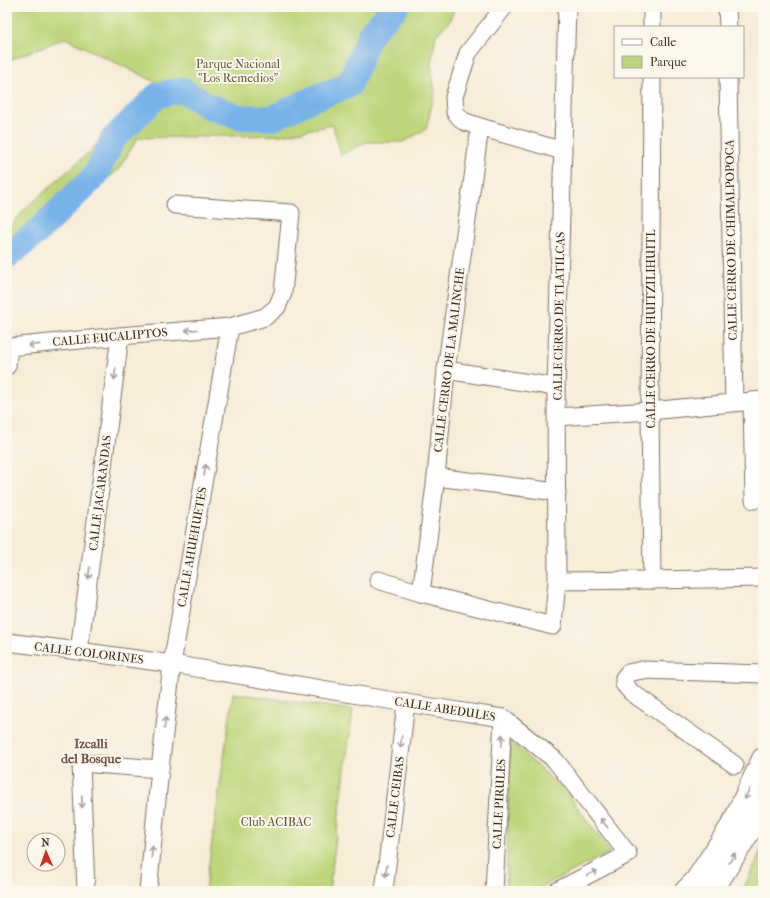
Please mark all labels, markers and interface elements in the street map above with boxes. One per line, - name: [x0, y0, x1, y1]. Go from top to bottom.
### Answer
- legend: [614, 26, 744, 78]
- text: Calle: [650, 35, 676, 49]
- text: Parque: [650, 55, 687, 69]
- park label: Parque Nacional "Los Remedios": [196, 57, 281, 85]
- street label: CALLE CERRO DE CHIMALPOPOCA: [722, 139, 740, 341]
- street label: CALLE CERRO DE HUITZILIHUITL: [644, 229, 658, 428]
- street label: CALLE CERRO DE TLATILCAS: [551, 232, 567, 400]
- street label: CALLE CERRO DE LA MALINCHE: [431, 267, 467, 453]
- street label: CALLE EUCALIPTOS: [52, 325, 168, 349]
- one-way arrow: [185, 326, 198, 333]
- one-way arrow: [28, 341, 41, 348]
- one-way arrow: [111, 367, 119, 380]
- street label: CALLE JACARANDAS: [86, 434, 114, 552]
- one-way arrow: [201, 464, 209, 477]
- street label: CALLE AHUEHUETES: [175, 486, 209, 608]
- one-way arrow: [85, 566, 93, 579]
- street label: CALLE COLORINES: [33, 639, 145, 667]
- street label: CALLE ABEDULES: [393, 694, 497, 724]
- one-way arrow: [161, 717, 169, 730]
- one-way arrow: [498, 734, 506, 747]
- one-way arrow: [397, 735, 405, 748]
- district label: Izcalli del Bosque: [61, 736, 122, 767]
- street label: CALLE CEIBAS: [383, 755, 407, 839]
- street label: CALLE PIRULES: [490, 758, 508, 850]
- one-way arrow: [743, 788, 750, 800]
- one-way arrow: [79, 795, 86, 808]
- park label: Club ACIBAC: [241, 815, 311, 829]
- one-way arrow: [600, 818, 608, 829]
- north arrow: [26, 832, 66, 872]
- text: N: [41, 836, 51, 849]
- one-way arrow: [148, 846, 155, 859]
- one-way arrow: [729, 852, 737, 864]
- one-way arrow: [382, 864, 390, 877]
- one-way arrow: [586, 869, 598, 876]

